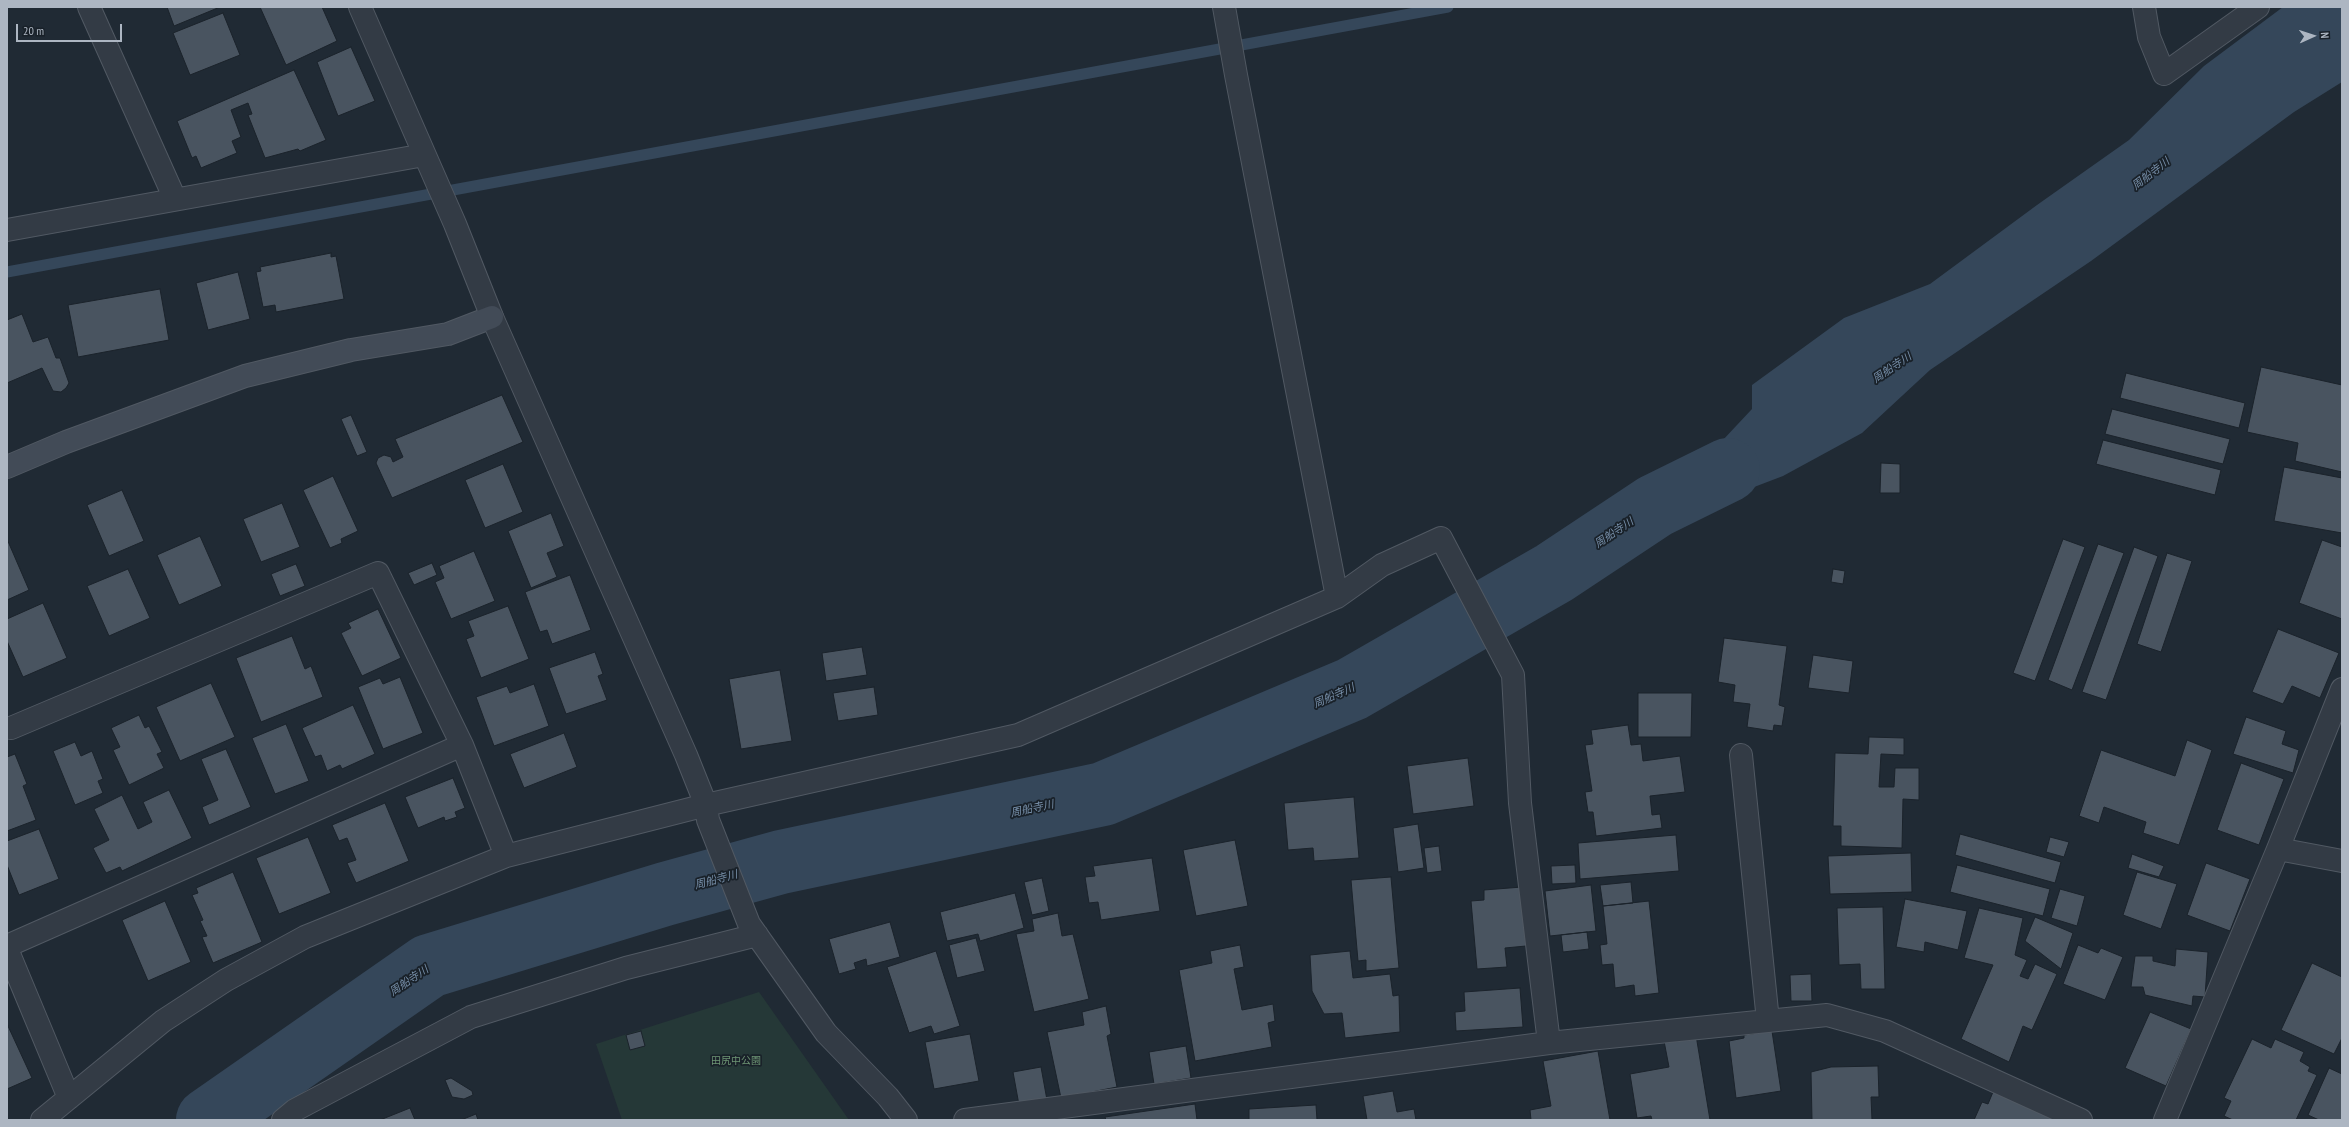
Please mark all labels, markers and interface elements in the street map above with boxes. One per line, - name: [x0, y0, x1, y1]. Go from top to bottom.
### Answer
- scale bar: [18, 16, 124, 42]
- north arrow: [2293, 16, 2333, 56]
- text: 20 m: [23, 23, 44, 38]
- text: N: [2318, 32, 2332, 39]
- water label: 周船寺川: [2130, 155, 2172, 193]
- water label: 周船寺川: [1870, 350, 1914, 386]
- water label: 周船寺川: [1592, 515, 1636, 551]
- water label: 周船寺川: [1311, 681, 1357, 711]
- water label: 周船寺川: [1009, 798, 1055, 820]
- water label: 周船寺川: [693, 868, 739, 892]
- water label: 周船寺川: [387, 963, 431, 999]
- park label: 田尻中公園: [711, 1055, 761, 1067]

